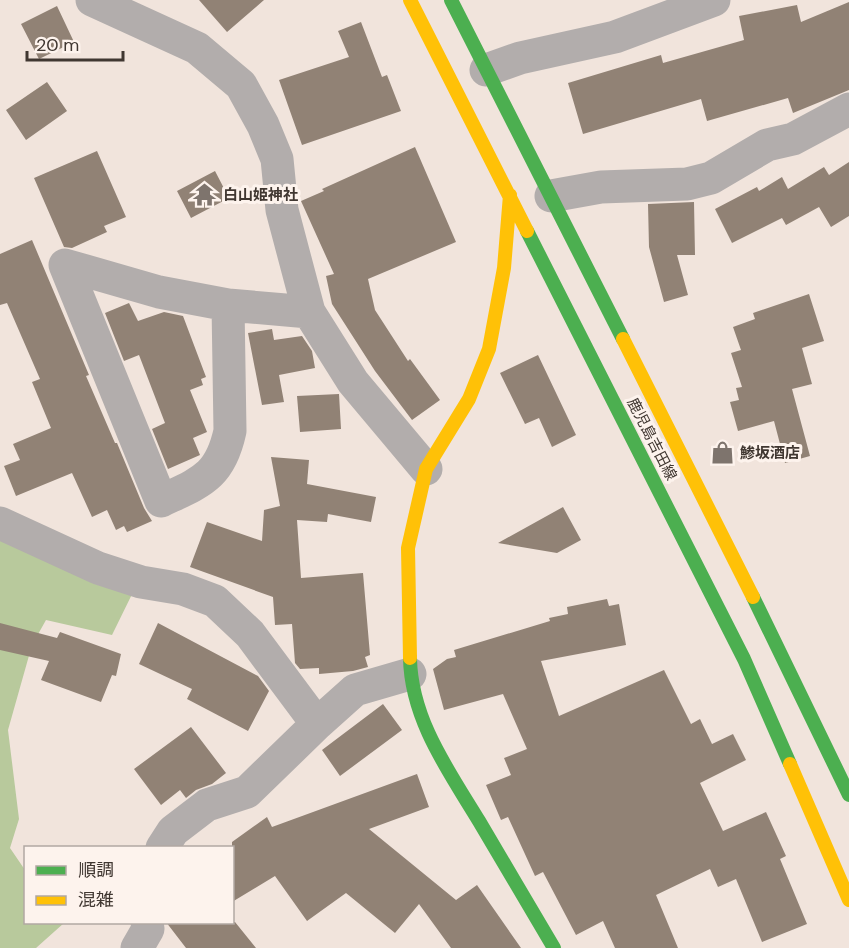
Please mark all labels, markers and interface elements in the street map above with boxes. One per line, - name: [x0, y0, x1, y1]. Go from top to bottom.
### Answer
- scale bar: [27, 24, 123, 62]
- text: 20 m: [36, 33, 79, 57]
- temple icon: 白山姫神社: [192, 182, 218, 208]
- place label: 白山姫神社: [223, 185, 298, 205]
- street label: 鹿児島吉田線: [623, 394, 681, 484]
- shop icon: 鯵坂酒店: [709, 440, 735, 466]
- place label: 鯵坂酒店: [740, 443, 800, 463]
- legend: [24, 846, 234, 924]
- text: 順調: [78, 858, 114, 882]
- text: 混雑: [78, 888, 114, 912]

